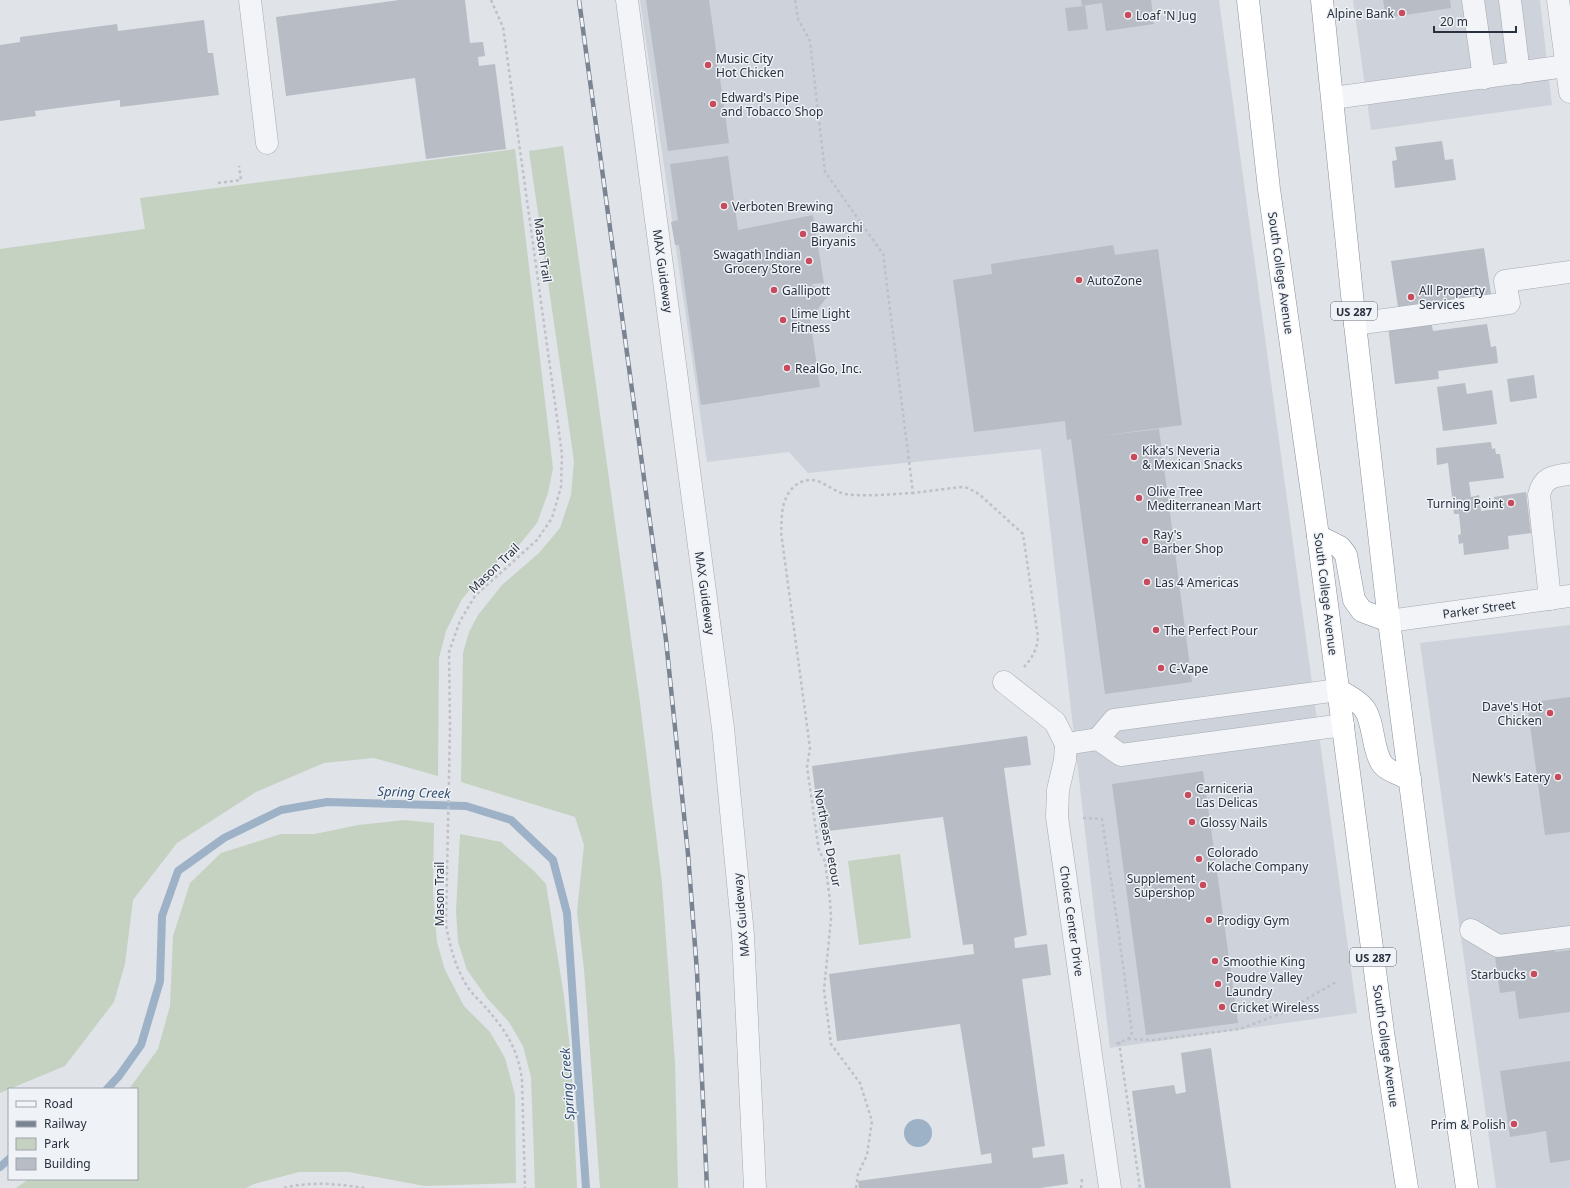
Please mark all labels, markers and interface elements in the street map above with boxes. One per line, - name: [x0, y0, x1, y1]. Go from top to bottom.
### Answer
- place label: Alpine Bank: [1327, 5, 1395, 22]
- place label: Loaf 'N Jug: [1136, 7, 1197, 24]
- marker: Alpine Bank: [1397, 8, 1407, 18]
- scale bar: [1434, 8, 1516, 34]
- marker: Loaf 'N Jug: [1123, 10, 1133, 20]
- text: 20 m: [1440, 13, 1468, 30]
- place label: Music City Hot Chicken: [716, 50, 784, 81]
- marker: Music City Hot Chicken: [703, 60, 713, 70]
- place label: Edward's Pipe and Tobacco Shop: [721, 89, 823, 120]
- marker: Edward's Pipe and Tobacco Shop: [708, 99, 718, 109]
- place label: Verboten Brewing: [732, 198, 833, 215]
- marker: Verboten Brewing: [719, 201, 729, 211]
- street label: South College Avenue: [1264, 211, 1298, 335]
- street label: Mason Trail: [530, 217, 556, 283]
- place label: Bawarchi Biryanis: [811, 219, 863, 250]
- street label: MAX Guideway: [649, 228, 677, 315]
- marker: Bawarchi Biryanis: [798, 229, 808, 239]
- place label: Swagath Indian Grocery Store: [713, 246, 801, 277]
- marker: Swagath Indian Grocery Store: [804, 256, 814, 266]
- place label: AutoZone: [1087, 272, 1142, 289]
- marker: AutoZone: [1074, 275, 1084, 285]
- place label: Gallipott: [782, 282, 831, 299]
- place label: All Property Services: [1419, 282, 1486, 313]
- marker: Gallipott: [769, 285, 779, 295]
- marker: All Property Services: [1406, 292, 1416, 302]
- road number: US 287: [1331, 302, 1377, 320]
- place label: Lime Light Fitness: [791, 305, 851, 336]
- marker: Lime Light Fitness: [778, 315, 788, 325]
- place label: RealGo, Inc.: [795, 360, 862, 377]
- marker: RealGo, Inc.: [782, 363, 792, 373]
- place label: Kika's Neveria & Mexican Snacks: [1142, 442, 1243, 473]
- marker: Kika's Neveria & Mexican Snacks: [1129, 452, 1139, 462]
- place label: Olive Tree Mediterranean Mart: [1147, 483, 1262, 514]
- marker: Olive Tree Mediterranean Mart: [1134, 493, 1144, 503]
- place label: Turning Point: [1427, 495, 1504, 512]
- marker: Turning Point: [1506, 498, 1516, 508]
- place label: Ray's Barber Shop: [1153, 526, 1223, 557]
- street label: South College Avenue: [1310, 532, 1342, 656]
- marker: Ray's Barber Shop: [1140, 536, 1150, 546]
- street label: Mason Trail: [465, 539, 523, 597]
- street label: MAX Guideway: [691, 550, 719, 637]
- place label: Las 4 Americas: [1155, 574, 1239, 591]
- marker: Las 4 Americas: [1142, 577, 1152, 587]
- street label: Parker Street: [1441, 595, 1517, 623]
- place label: The Perfect Pour: [1164, 622, 1258, 639]
- marker: The Perfect Pour: [1151, 625, 1161, 635]
- place label: C-Vape: [1169, 660, 1209, 677]
- marker: C-Vape: [1156, 663, 1166, 673]
- place label: Dave's Hot Chicken: [1482, 698, 1543, 729]
- marker: Dave's Hot Chicken: [1545, 708, 1555, 718]
- place label: Newk's Eatery: [1472, 769, 1551, 786]
- marker: Newk's Eatery: [1553, 772, 1563, 782]
- place label: Carniceria Las Delicas: [1196, 780, 1258, 811]
- water label: Spring Creek: [377, 782, 451, 802]
- street label: Northeast Detour: [810, 788, 846, 888]
- marker: Carniceria Las Delicas: [1183, 790, 1193, 800]
- place label: Glossy Nails: [1200, 814, 1268, 831]
- marker: Glossy Nails: [1187, 817, 1197, 827]
- place label: Colorado Kolache Company: [1207, 844, 1309, 875]
- marker: Colorado Kolache Company: [1194, 854, 1204, 864]
- street label: Mason Trail: [431, 862, 448, 926]
- street label: Choice Center Drive: [1056, 865, 1088, 978]
- place label: Supplement Supershop: [1127, 870, 1196, 901]
- street label: MAX Guideway: [729, 871, 753, 958]
- marker: Supplement Supershop: [1198, 880, 1208, 890]
- place label: Prodigy Gym: [1217, 912, 1289, 929]
- marker: Prodigy Gym: [1204, 915, 1214, 925]
- road number: US 287: [1350, 948, 1396, 966]
- place label: Smoothie King: [1223, 953, 1305, 970]
- marker: Smoothie King: [1210, 956, 1220, 966]
- place label: Starbucks: [1471, 966, 1526, 983]
- place label: Poudre Valley Laundry: [1226, 969, 1303, 1000]
- marker: Starbucks: [1529, 969, 1539, 979]
- marker: Poudre Valley Laundry: [1213, 979, 1223, 989]
- street label: South College Avenue: [1369, 984, 1403, 1108]
- place label: Cricket Wireless: [1230, 999, 1319, 1016]
- marker: Cricket Wireless: [1217, 1002, 1227, 1012]
- water label: Spring Creek: [555, 1046, 579, 1121]
- legend: [8, 1088, 138, 1180]
- text: Road: [44, 1095, 73, 1112]
- text: Railway: [44, 1115, 88, 1132]
- place label: Prim & Polish: [1431, 1116, 1506, 1133]
- marker: Prim & Polish: [1509, 1119, 1519, 1129]
- text: Park: [44, 1135, 70, 1152]
- text: Building: [44, 1155, 91, 1172]

